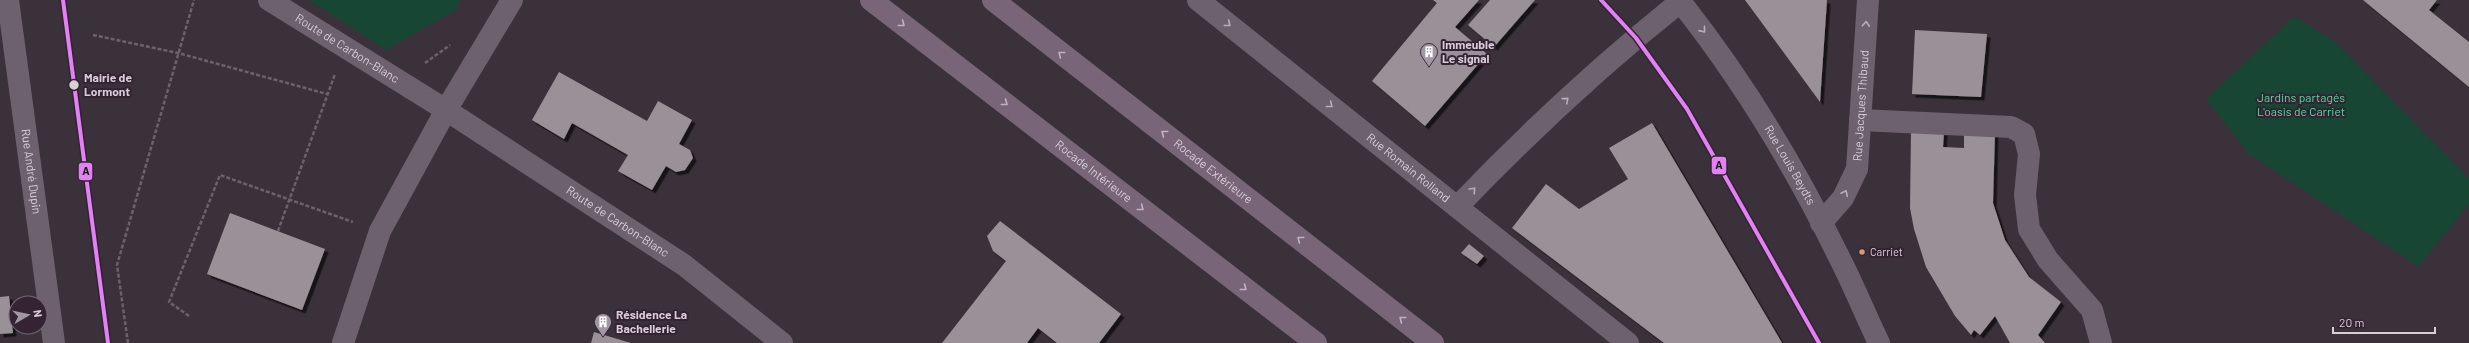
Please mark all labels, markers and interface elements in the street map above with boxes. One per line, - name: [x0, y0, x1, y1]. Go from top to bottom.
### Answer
- street label: Route de Carbon-Blanc: [293, 10, 402, 85]
- one-way arrow: [898, 19, 905, 26]
- one-way arrow: [1224, 20, 1231, 27]
- one-way arrow: [1862, 21, 1871, 27]
- one-way arrow: [1698, 26, 1705, 33]
- place label: Immeuble Le signal: [1442, 37, 1495, 65]
- building icon: Immeuble Le signal: [1419, 42, 1439, 67]
- street label: Rue Jacques Thibaud: [1850, 49, 1871, 162]
- one-way arrow: [1059, 51, 1066, 58]
- place label: Mairie de Lormont: [84, 70, 132, 98]
- marker: Mairie de Lormont: [67, 78, 81, 92]
- park label: Jardins partagés L'oasis de Carriet: [2257, 90, 2345, 118]
- one-way arrow: [1561, 97, 1569, 105]
- one-way arrow: [1001, 99, 1008, 106]
- one-way arrow: [1325, 101, 1332, 108]
- street label: Rue Louis Beydts: [1762, 122, 1819, 207]
- street label: Rue André Dupin: [19, 128, 45, 215]
- street label: Rue Romain Rolland: [1364, 130, 1453, 205]
- one-way arrow: [1161, 131, 1168, 138]
- street label: Rocade Extérieure: [1171, 136, 1256, 206]
- street label: Rocade Intérieure: [1053, 137, 1135, 205]
- line badge: A: [1711, 156, 1727, 175]
- text: A: [1715, 158, 1723, 171]
- line badge: A: [78, 162, 93, 181]
- text: A: [82, 164, 90, 177]
- street label: Route de Carbon-Blanc: [564, 182, 672, 259]
- one-way arrow: [1468, 187, 1476, 195]
- one-way arrow: [1841, 190, 1848, 197]
- one-way arrow: [1137, 204, 1144, 211]
- one-way arrow: [1297, 237, 1304, 244]
- place label: Carriet: [1870, 245, 1903, 258]
- marker: Carriet: [1857, 247, 1867, 257]
- one-way arrow: [1240, 283, 1247, 290]
- north arrow: [8, 295, 48, 335]
- place label: Résidence La Bachellerie: [616, 307, 687, 335]
- text: N: [31, 309, 45, 318]
- scale bar: [2333, 309, 2435, 335]
- building icon: Résidence La Bachellerie: [593, 312, 613, 337]
- text: 20 m: [2339, 315, 2365, 329]
- one-way arrow: [1400, 317, 1407, 324]

